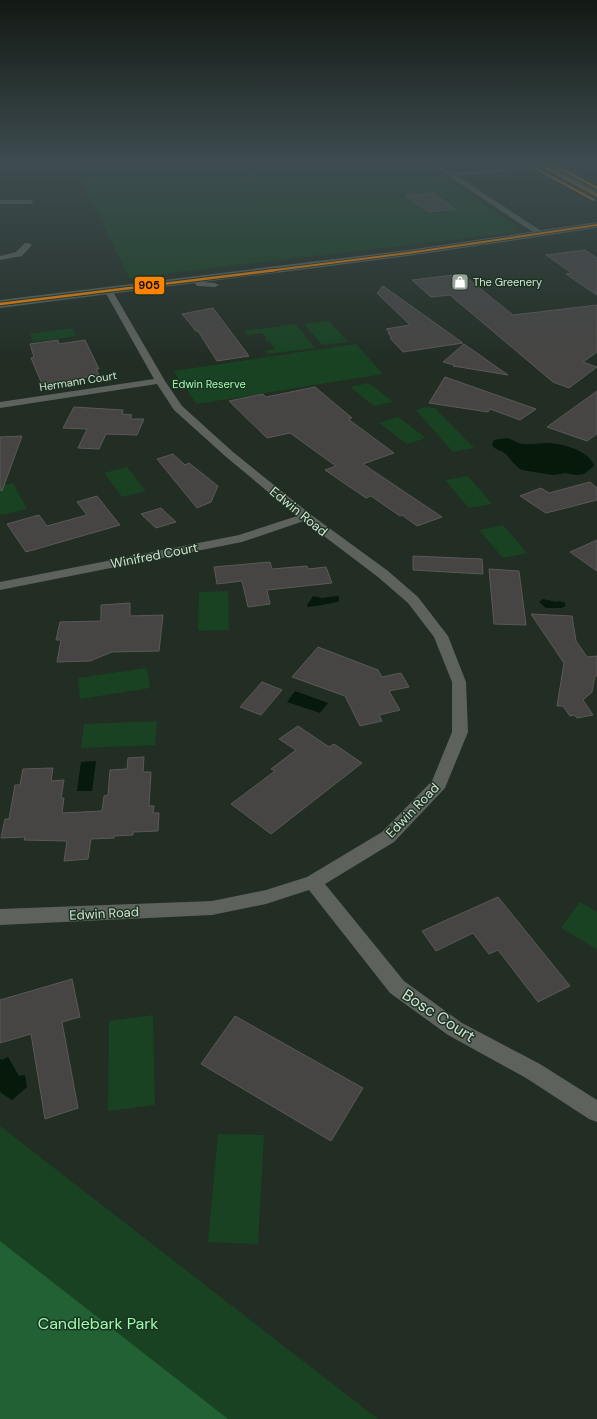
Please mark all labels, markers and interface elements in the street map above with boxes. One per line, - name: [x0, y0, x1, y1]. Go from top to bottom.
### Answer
- shop icon: The Greenery: [450, 272, 470, 292]
- place label: The Greenery: [473, 275, 542, 289]
- line badge: 905: [134, 276, 165, 295]
- text: 905: [138, 278, 160, 292]
- street label: Hermann Court: [38, 368, 118, 394]
- park label: Edwin Reserve: [172, 377, 246, 391]
- street label: Edwin Road: [266, 483, 331, 540]
- street label: Winifred Court: [109, 539, 199, 572]
- street label: Edwin Road: [382, 779, 443, 841]
- street label: Edwin Road: [69, 903, 139, 924]
- street label: Bosc Court: [398, 984, 479, 1047]
- park label: Candlebark Park: [38, 1313, 158, 1334]

